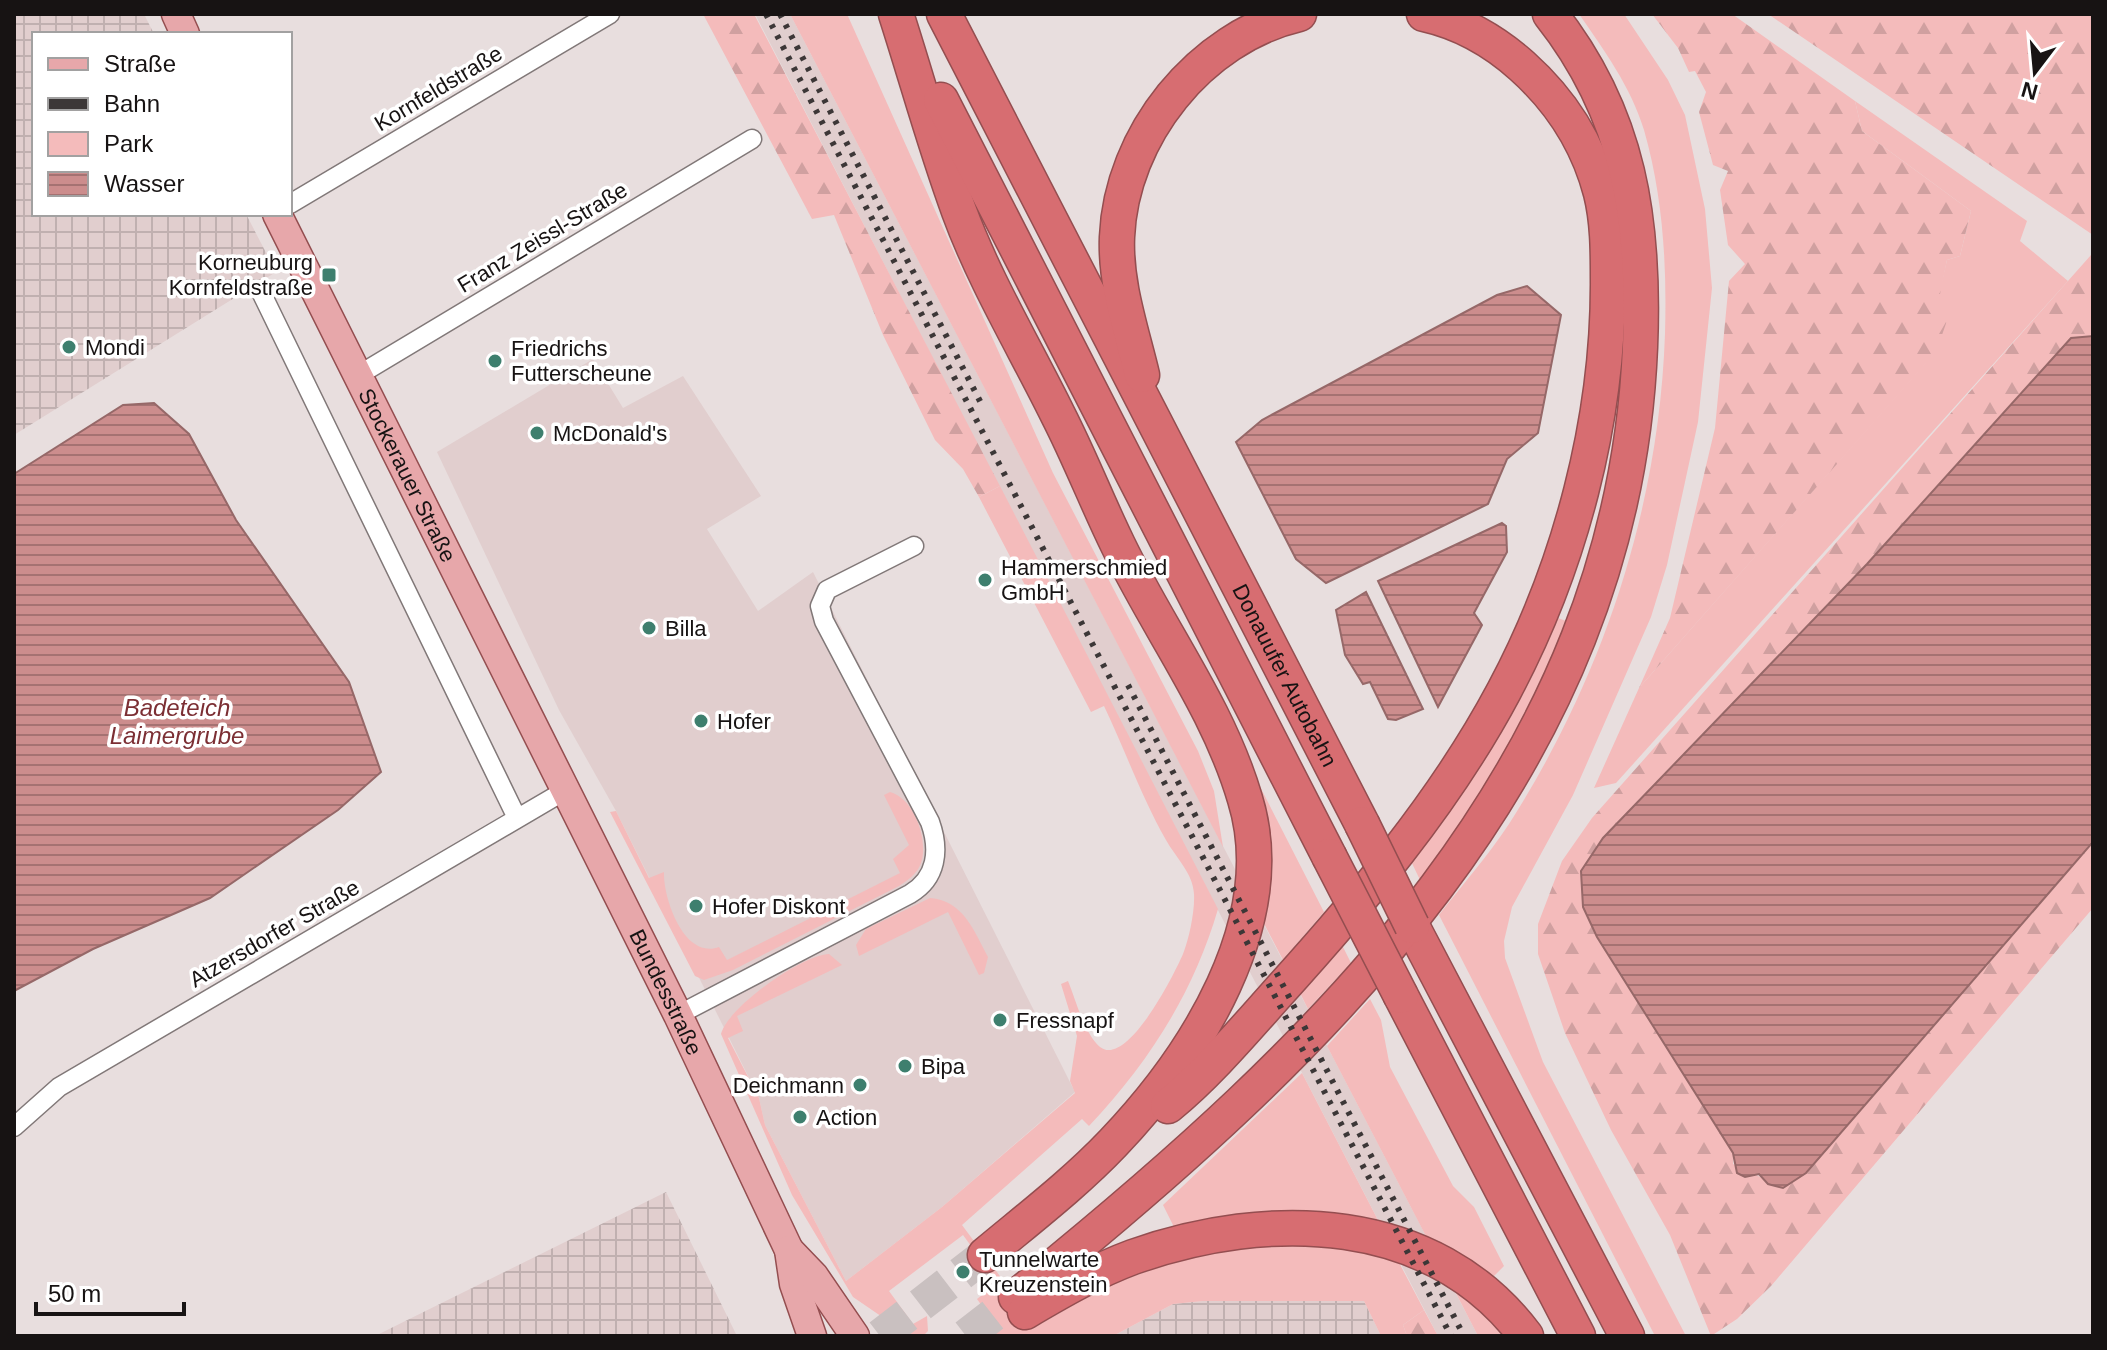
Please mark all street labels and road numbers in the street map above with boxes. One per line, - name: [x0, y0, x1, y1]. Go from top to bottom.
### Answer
- street label: Kornfeldstraße: [370, 41, 507, 136]
- street label: Franz Zeissl-Straße: [453, 177, 631, 298]
- street label: Stockerauer Straße: [353, 384, 461, 566]
- street label: Donauufer Autobahn: [1227, 580, 1342, 771]
- street label: Atzersdorfer Straße: [185, 875, 364, 992]
- street label: Bundesstraße: [624, 925, 707, 1059]

